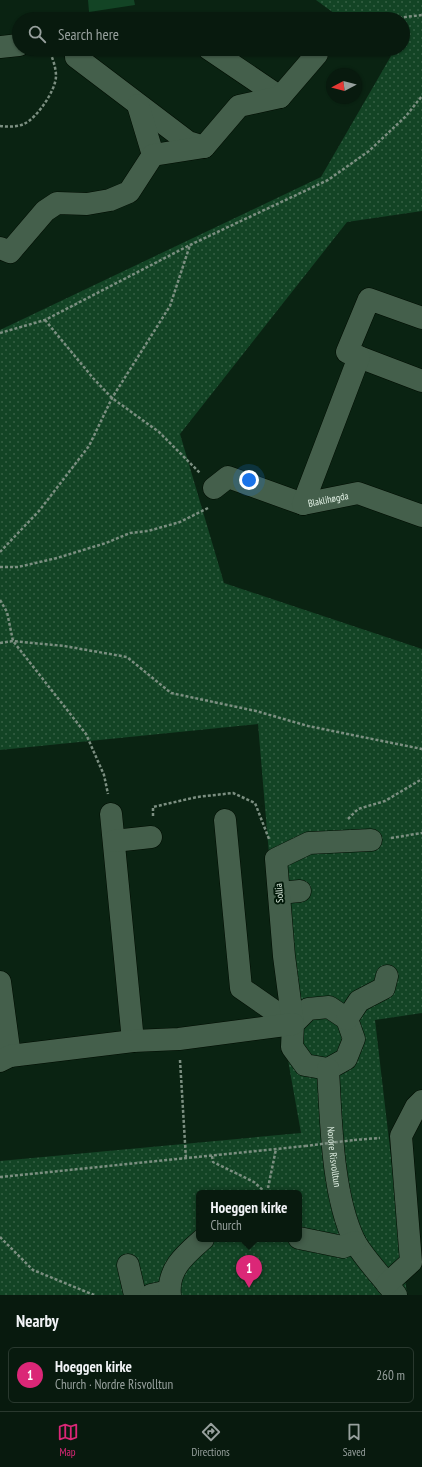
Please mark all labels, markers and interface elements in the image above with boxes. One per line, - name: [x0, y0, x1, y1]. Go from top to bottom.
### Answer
- search box: [12, 12, 410, 56]
- icon: search: [26, 23, 48, 45]
- text: Search here: [58, 25, 119, 44]
- north arrow: [326, 68, 362, 104]
- your location: [239, 470, 259, 490]
- street label: Blaklihøgda: [307, 489, 349, 509]
- street label: Sollia: [272, 883, 286, 903]
- street label: Nordre Risvolltun: [325, 1126, 345, 1188]
- popup: [196, 1190, 302, 1242]
- text: Hoeggen kirke: [210, 1198, 288, 1217]
- text: Church: [210, 1217, 242, 1234]
- pin: 1: [236, 1255, 262, 1288]
- text: Nearby: [16, 1310, 59, 1332]
- text: Hoeggen kirke: [55, 1357, 132, 1376]
- text: 1: [27, 1367, 33, 1384]
- text: 260 m: [376, 1367, 405, 1384]
- text: Church · Nordre Risvolltun: [55, 1376, 173, 1393]
- tab: Map: [57, 1421, 79, 1459]
- tab: Directions: [192, 1421, 230, 1459]
- tab: Saved: [343, 1421, 365, 1459]

